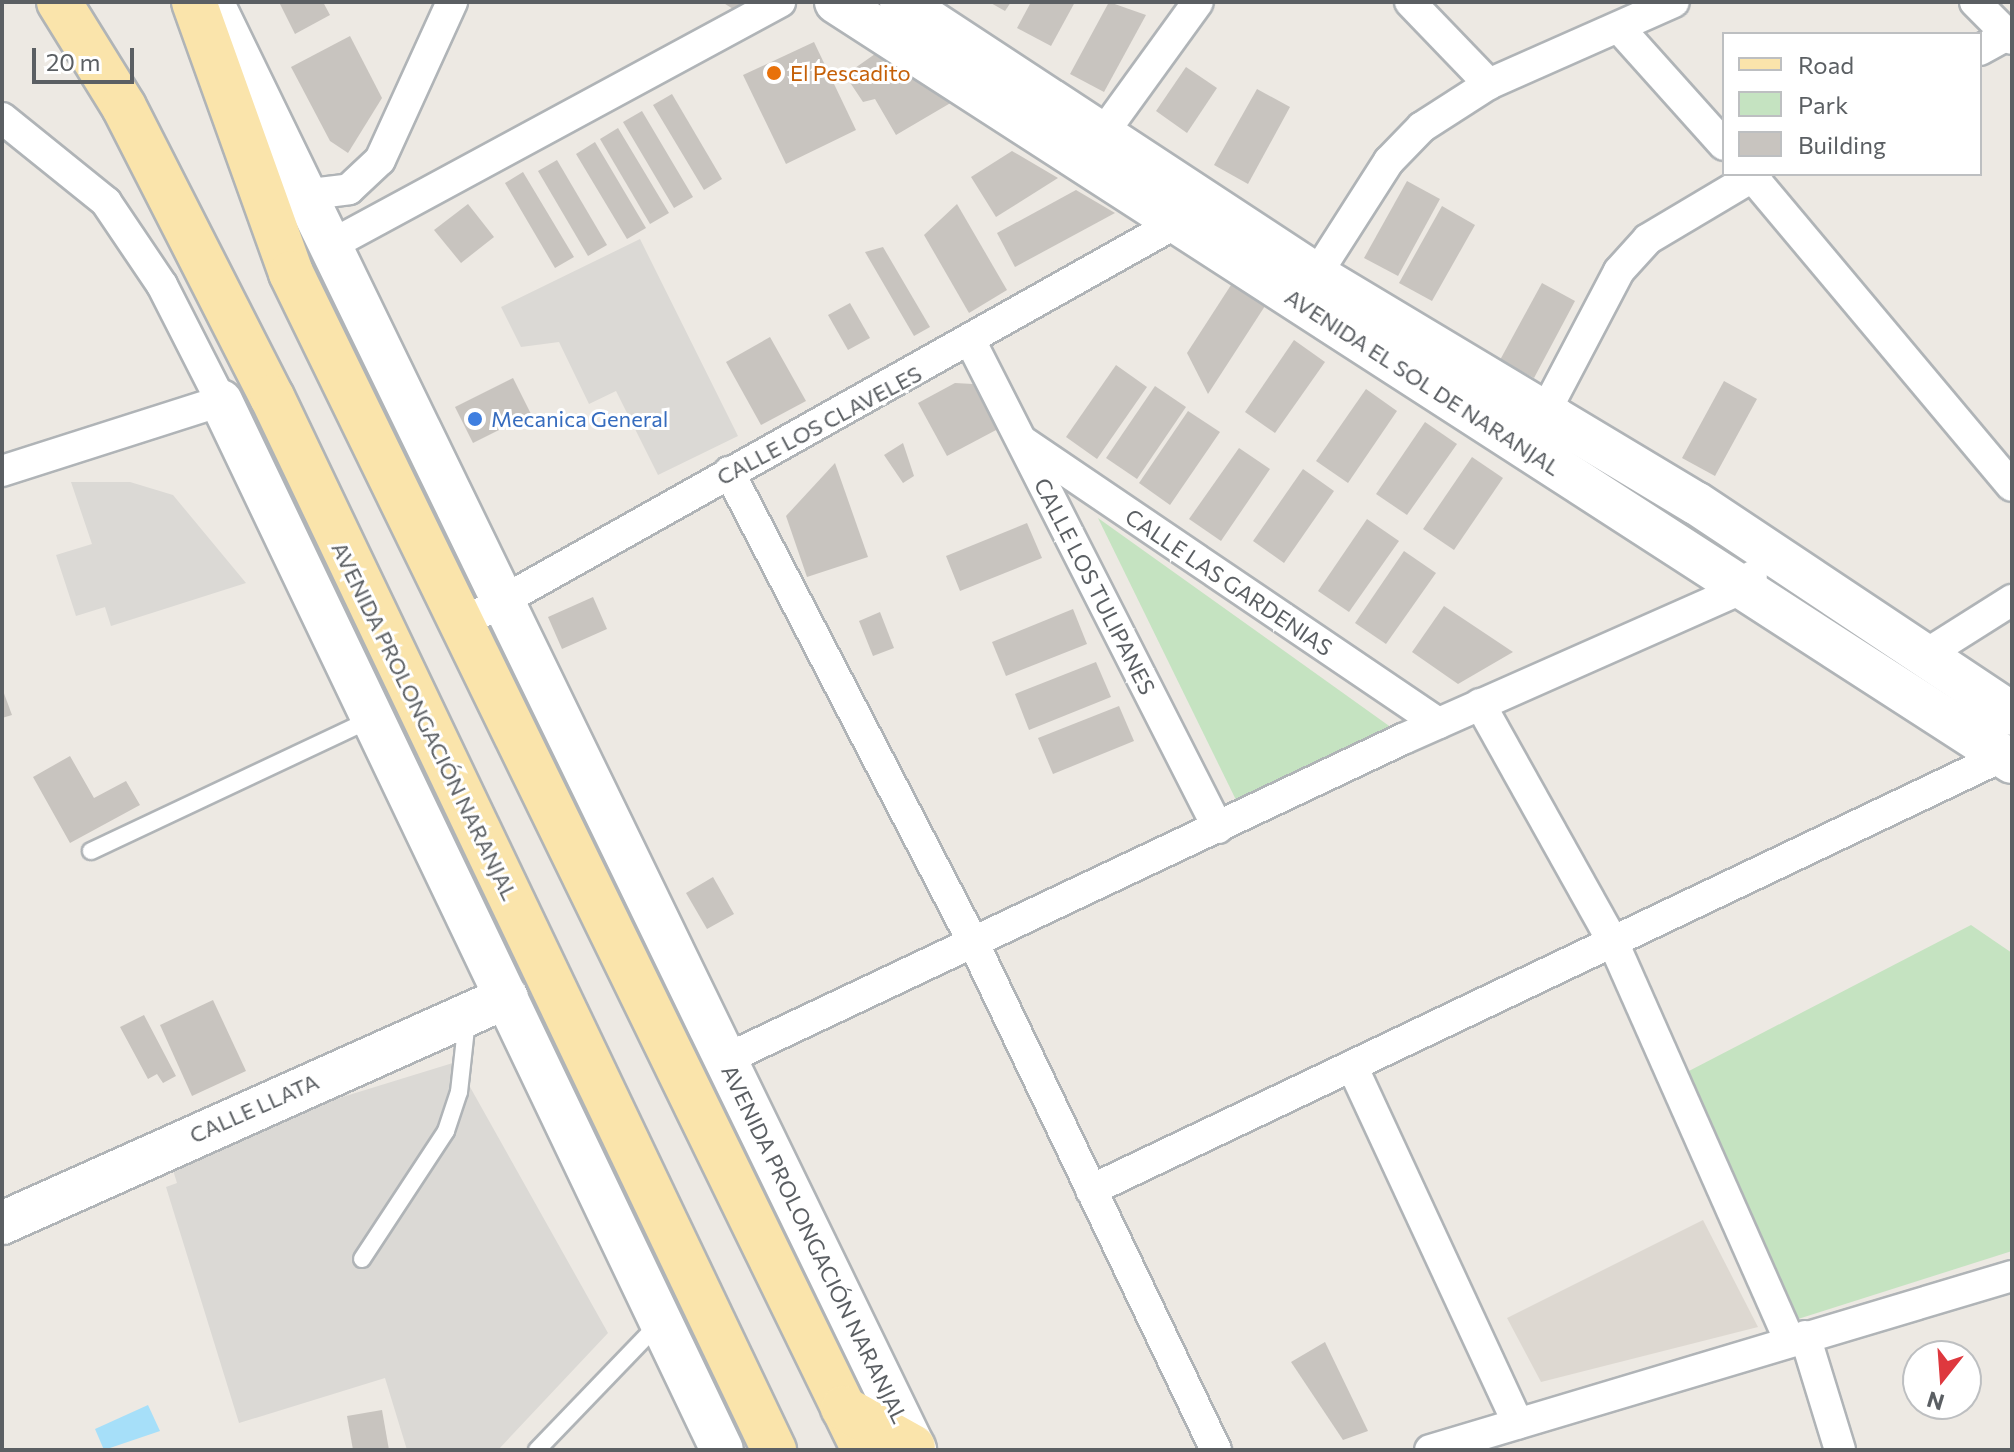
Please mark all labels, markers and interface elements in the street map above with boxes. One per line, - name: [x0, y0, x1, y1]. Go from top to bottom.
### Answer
- scale bar: [36, 32, 138, 82]
- legend: [1722, 32, 1982, 176]
- text: 20 m: [46, 47, 100, 76]
- text: Road: [1798, 50, 1854, 79]
- place label: El Pescadito: [790, 60, 911, 86]
- marker: El Pescadito: [765, 64, 783, 82]
- text: Park: [1798, 90, 1848, 119]
- text: Building: [1798, 130, 1886, 159]
- street label: AVENIDA EL SOL DE NARANJAL: [1280, 283, 1566, 481]
- street label: CALLE LOS CLAVELES: [712, 360, 926, 490]
- place label: Mecanica General: [491, 406, 668, 432]
- marker: Mecanica General: [466, 410, 484, 428]
- street label: CALLE LOS TULIPANES: [1029, 473, 1161, 699]
- street label: CALLE LAS GARDENIAS: [1121, 503, 1337, 661]
- street label: AVENIDA PROLONGACIÓN NARANJAL: [326, 538, 524, 904]
- street label: AVENIDA PROLONGACIÓN NARANJAL: [716, 1061, 914, 1427]
- street label: CALLE LLATA: [185, 1068, 323, 1148]
- north arrow: [1902, 1340, 1982, 1420]
- text: N: [1924, 1386, 1947, 1417]

